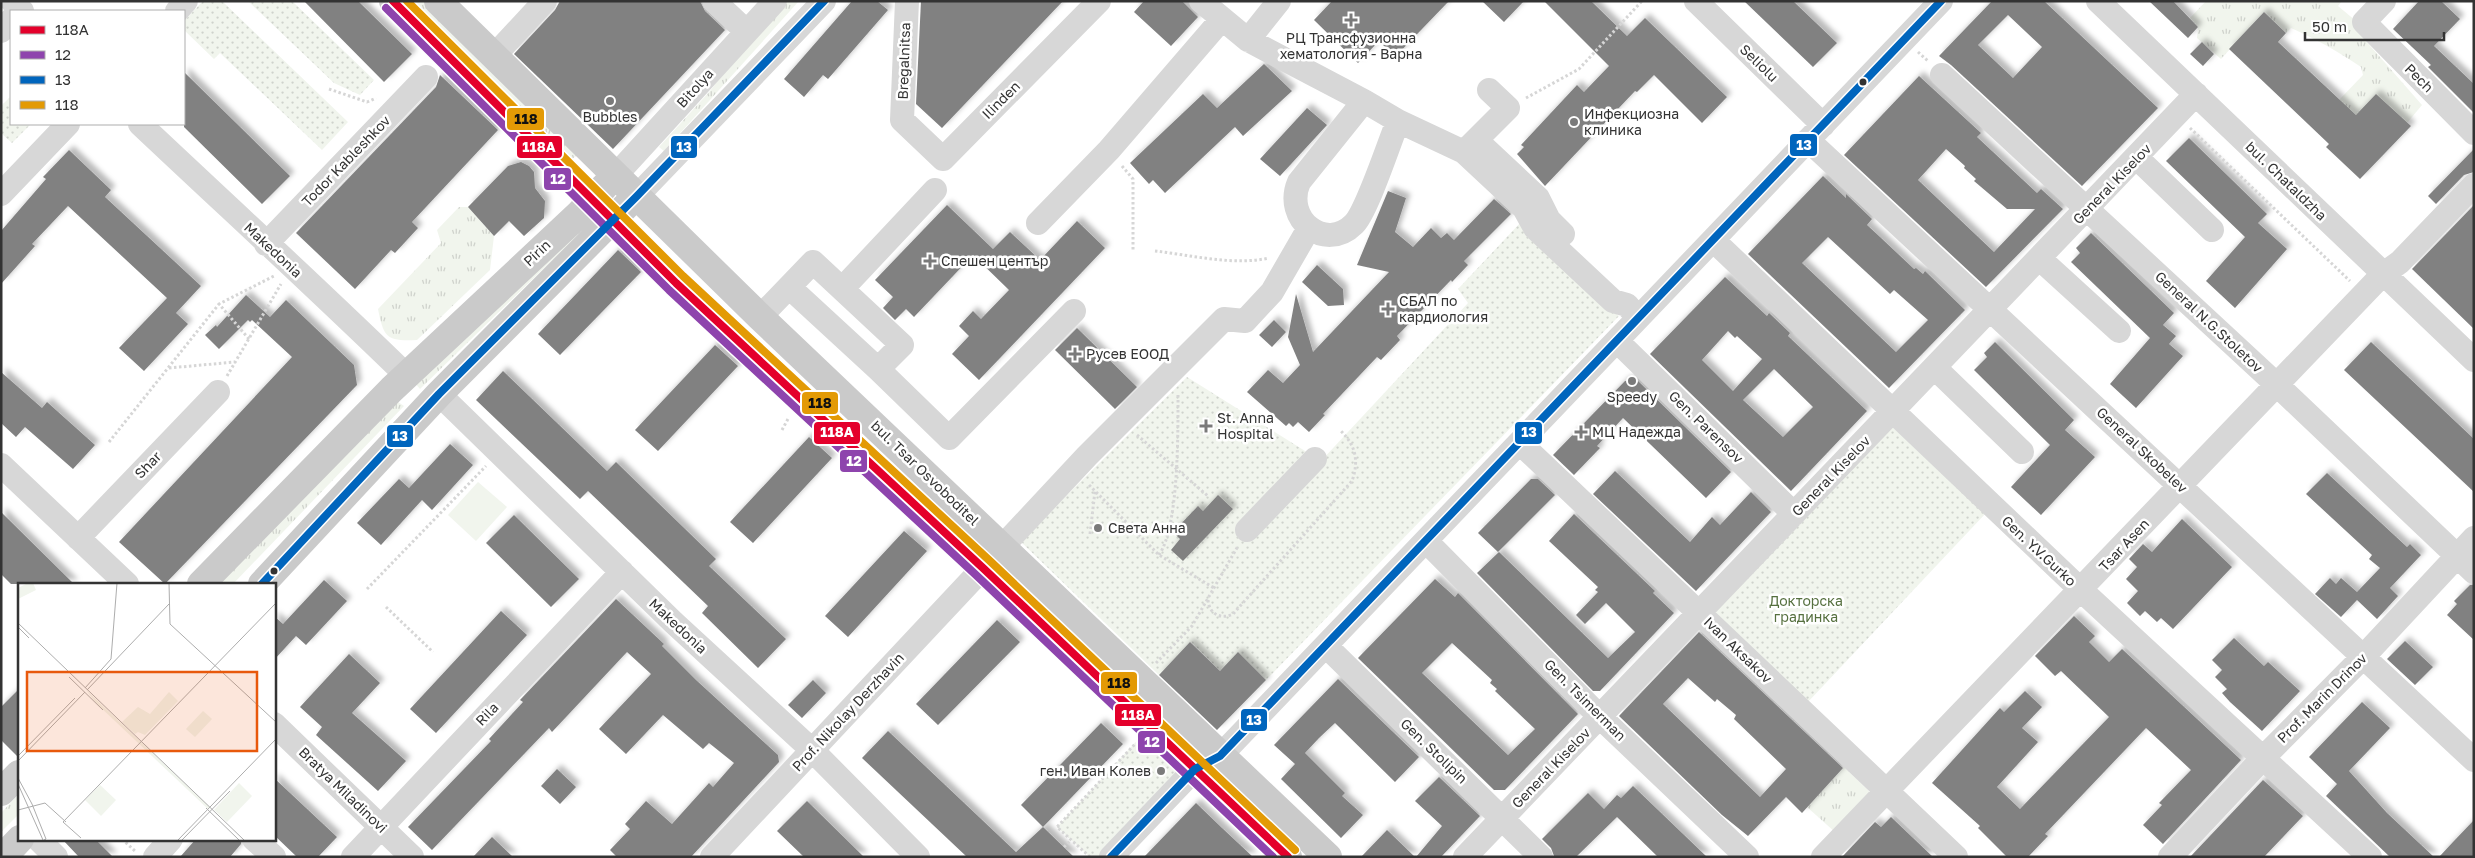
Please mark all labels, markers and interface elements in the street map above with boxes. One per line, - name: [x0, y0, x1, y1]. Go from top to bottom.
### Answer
- legend: [10, 10, 185, 125]
- scale bar: [2305, 10, 2444, 42]
- marker: РЦ Трансфузионна хематология - Варна: [1344, 13, 1358, 27]
- text: 50 m: [2312, 17, 2347, 35]
- text: 118А: [55, 20, 89, 38]
- street label: Bregalnitsa: [894, 22, 913, 100]
- place label: РЦ Трансфузионна хематология - Варна: [1280, 29, 1422, 62]
- street label: Seliolu: [1737, 40, 1782, 85]
- text: 12: [55, 45, 71, 63]
- street label: Pech: [2402, 60, 2437, 95]
- street label: Bitolya: [673, 65, 717, 111]
- text: 13: [55, 70, 71, 88]
- street label: Ilinden: [978, 77, 1023, 122]
- unlabelled marker: [1858, 77, 1868, 87]
- text: 118: [55, 95, 79, 113]
- marker: Bubbles: [604, 95, 616, 107]
- place label: Инфекциозна клиника: [1584, 105, 1679, 138]
- line badge: 118: [506, 107, 545, 131]
- place label: Bubbles: [583, 108, 637, 125]
- text: 118: [514, 110, 538, 127]
- street label: Todor Kableshkov: [298, 112, 394, 210]
- marker: Инфекциозна клиника: [1568, 116, 1580, 128]
- line badge: 13: [1789, 133, 1818, 157]
- line badge: 118А: [516, 135, 563, 159]
- line badge: 13: [670, 135, 698, 159]
- text: 13: [1796, 136, 1812, 153]
- text: 118А: [522, 138, 556, 155]
- text: 13: [676, 138, 692, 155]
- street label: bul. Chataldzha: [2242, 138, 2330, 224]
- street label: General Kiselov: [2069, 140, 2154, 227]
- line badge: 12: [543, 167, 572, 191]
- text: 12: [550, 170, 566, 187]
- street label: Makedonia: [241, 219, 306, 281]
- street label: Pirin: [520, 236, 554, 269]
- place label: Спешен център: [941, 252, 1048, 269]
- marker: Спешен център: [923, 254, 937, 268]
- street label: General N.G.Stoletov: [2152, 267, 2267, 376]
- place label: СБАЛ по кардиология: [1399, 292, 1488, 325]
- marker: СБАЛ по кардиология: [1381, 302, 1395, 316]
- place label: Русев ЕООД: [1086, 345, 1169, 362]
- marker: Русев ЕООД: [1068, 347, 1082, 361]
- marker: Speedy: [1626, 375, 1638, 387]
- street label: Gen. Parensov: [1666, 387, 1747, 466]
- place label: Speedy: [1607, 388, 1657, 405]
- line badge: 118: [801, 391, 839, 415]
- text: 118: [808, 394, 832, 411]
- street label: General Skobelev: [2094, 403, 2191, 496]
- place label: St. Anna Hospital: [1217, 409, 1274, 442]
- street label: bul. Tsar Osvoboditel: [868, 417, 983, 529]
- marker: St. Anna Hospital: [1199, 419, 1213, 433]
- line badge: 118А: [813, 421, 861, 445]
- line badge: 13: [1514, 421, 1543, 445]
- text: 118А: [820, 423, 854, 440]
- text: 13: [1521, 423, 1537, 440]
- place label: МЦ Надежда: [1592, 423, 1681, 440]
- line badge: 13: [386, 424, 414, 448]
- marker: МЦ Надежда: [1574, 425, 1588, 439]
- text: 13: [392, 427, 408, 444]
- street label: General Kiselov: [1788, 432, 1873, 519]
- street label: Shar: [131, 447, 165, 482]
- line badge: 12: [839, 449, 868, 473]
- text: 12: [846, 452, 862, 469]
- street label: Gen. Y.V.Gurko: [1999, 512, 2080, 589]
- street label: Tsar Asen: [2095, 515, 2152, 574]
- place label: Света Анна: [1108, 519, 1186, 536]
- marker: Света Анна: [1092, 522, 1104, 534]
- unlabelled marker: [269, 566, 279, 576]
- inset map: [18, 583, 275, 840]
- park label: Докторска градинка: [1769, 592, 1843, 625]
- street label: Makedonia: [646, 595, 711, 657]
- street label: Ivan Aksakov: [1701, 613, 1776, 686]
- street label: Prof. Nikolay Derzhavin: [788, 649, 907, 774]
- street label: Prof. Marin Drinov: [2273, 649, 2370, 746]
- street label: Gen. Tsimerman: [1541, 655, 1630, 744]
- line badge: 118: [1100, 671, 1138, 695]
- text: 118: [1107, 674, 1131, 691]
- street label: Rila: [472, 699, 502, 729]
- line badge: 118А: [1114, 703, 1162, 727]
- text: 118А: [1121, 706, 1155, 723]
- line badge: 13: [1240, 708, 1268, 732]
- text: 13: [1246, 711, 1262, 728]
- street label: Gen. Stolipin: [1397, 715, 1471, 787]
- street label: General Kiselov: [1508, 724, 1593, 811]
- line badge: 12: [1137, 730, 1166, 754]
- text: 12: [1144, 733, 1160, 750]
- street label: Bratya Miladinovi: [296, 743, 391, 836]
- place label: ген. Иван Колев: [1040, 762, 1151, 779]
- marker: ген. Иван Колев: [1155, 765, 1167, 777]

